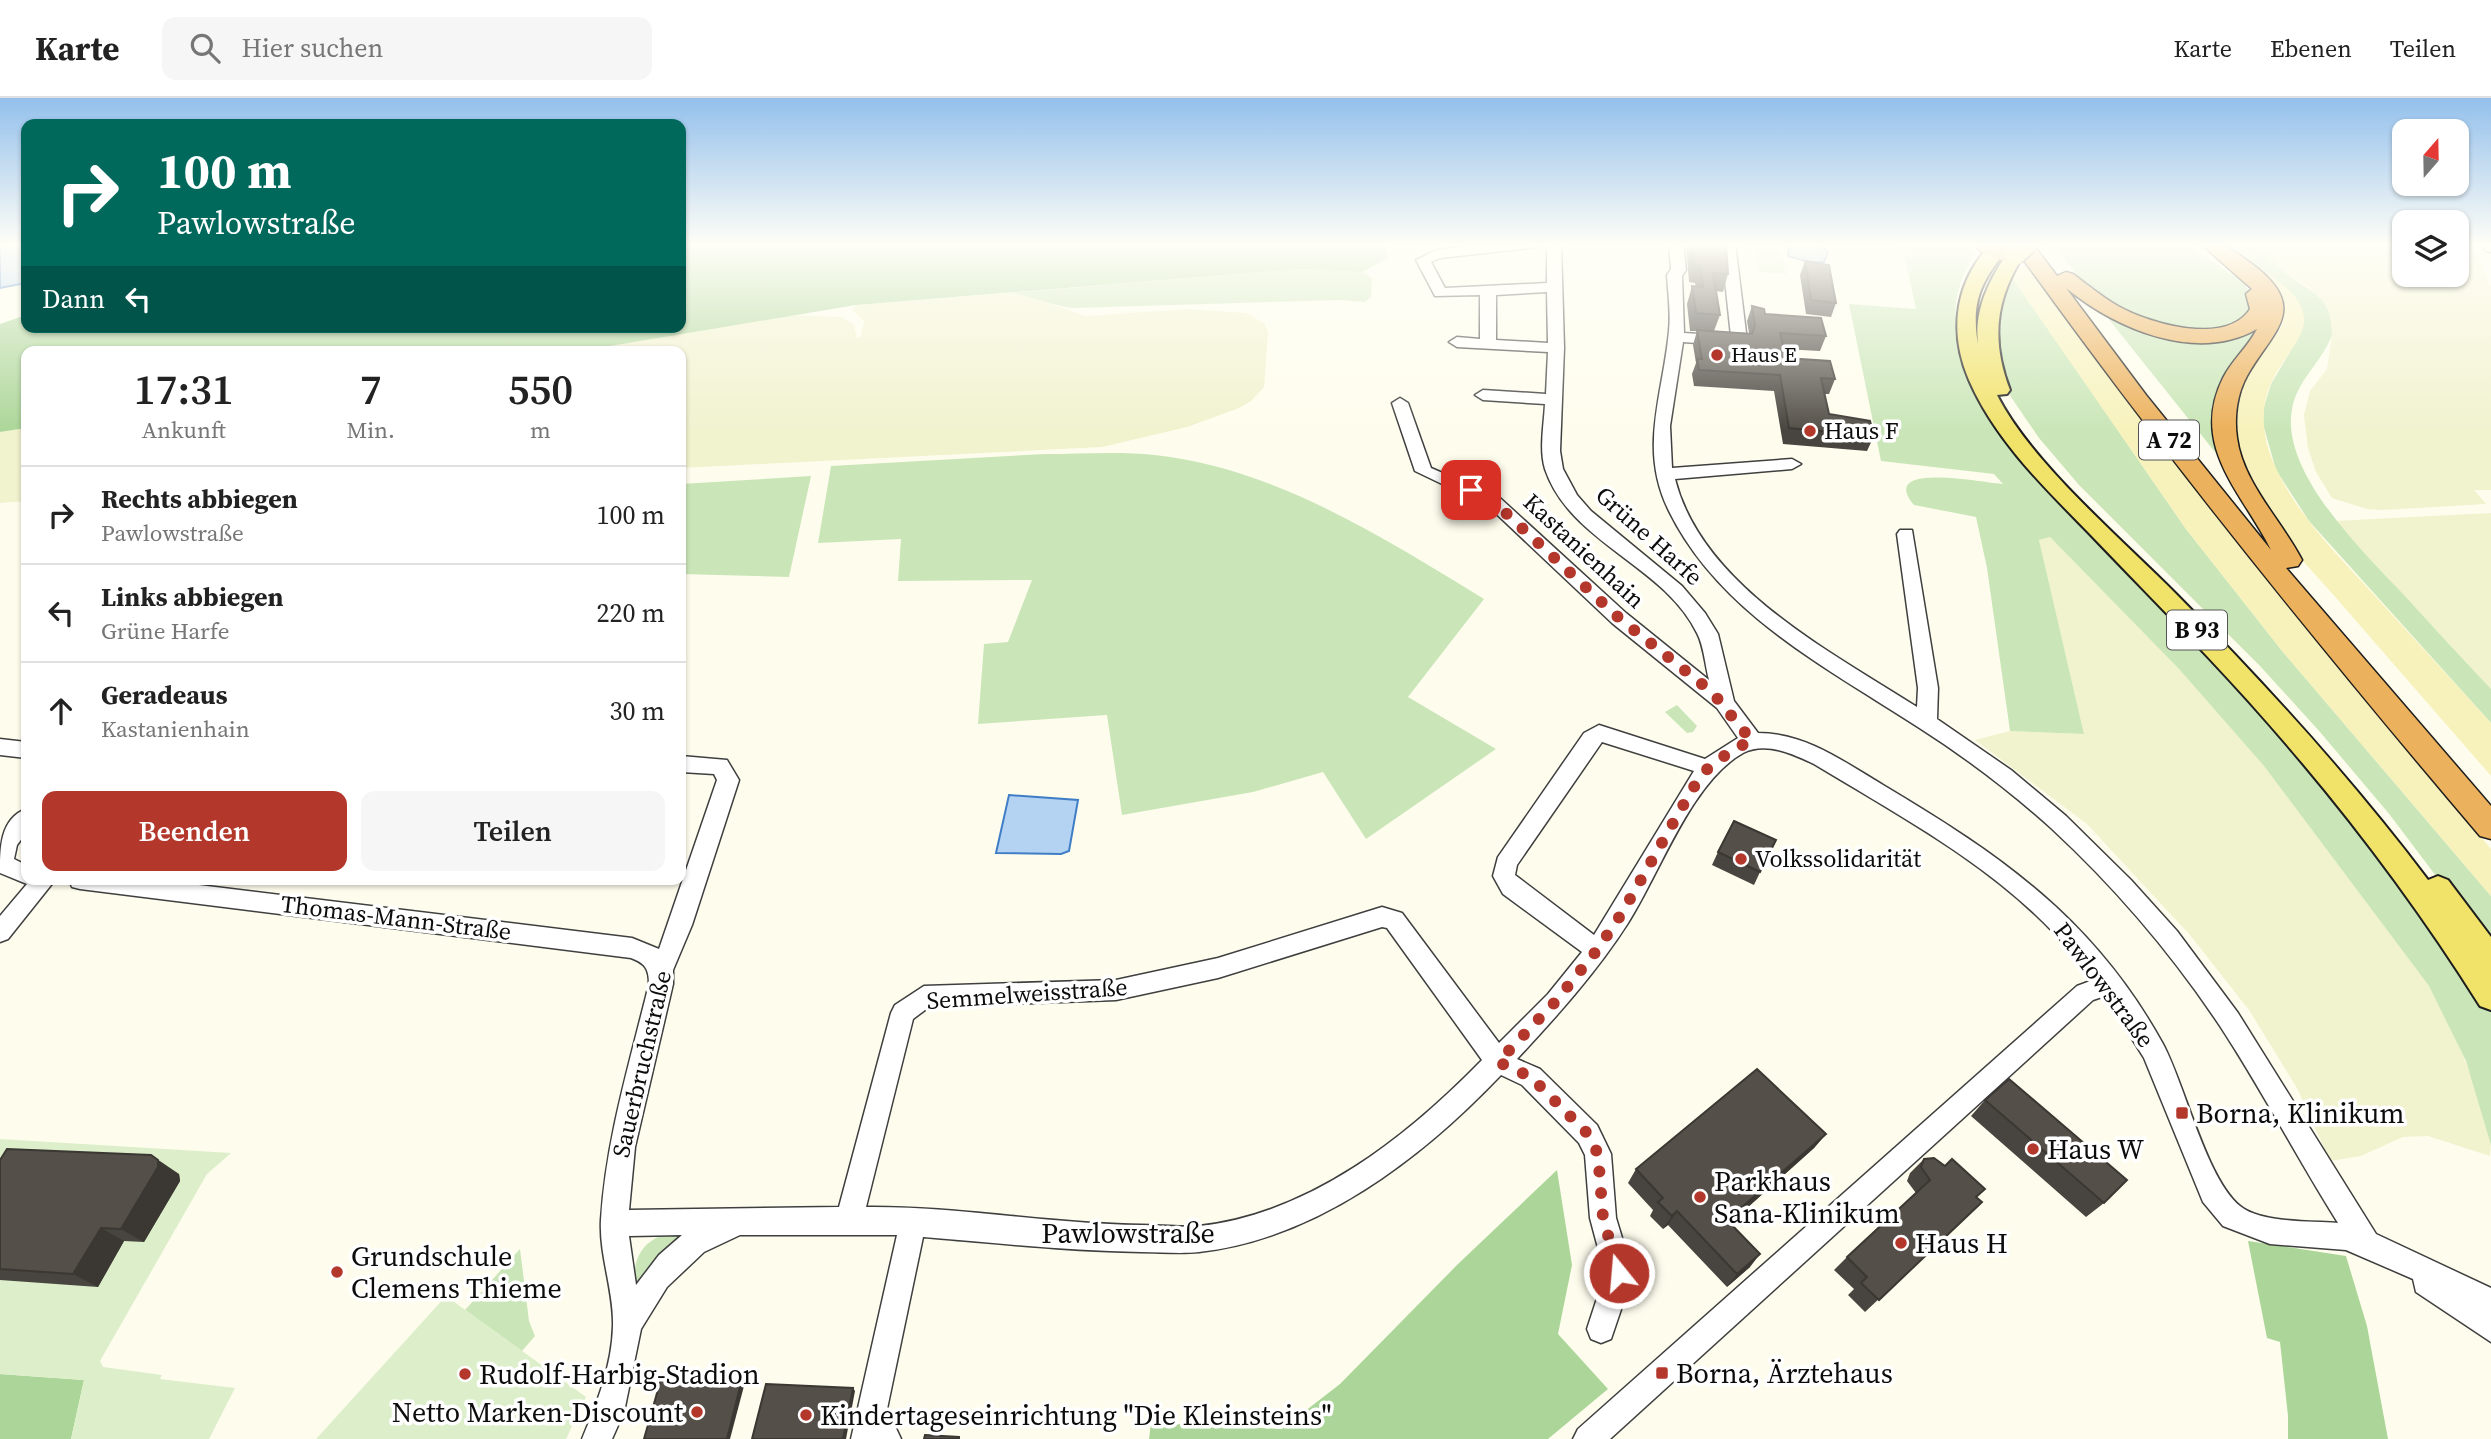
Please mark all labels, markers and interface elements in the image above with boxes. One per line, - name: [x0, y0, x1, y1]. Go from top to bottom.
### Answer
- search box: [162, 17, 652, 80]
- text: Karte: [35, 26, 120, 71]
- icon: search: [186, 29, 224, 67]
- text: Hier suchen: [242, 30, 383, 66]
- text: Karte: [2173, 32, 2232, 65]
- text: Ebenen: [2270, 32, 2352, 65]
- text: Teilen: [2390, 32, 2456, 65]
- north arrow: [2392, 119, 2469, 196]
- map controls: [2392, 119, 2469, 287]
- text: 100 m: [157, 137, 292, 204]
- icon: right: [42, 147, 133, 238]
- text: Pawlowstraße: [157, 201, 356, 245]
- button: layers: [2392, 210, 2469, 287]
- icon: left: [119, 280, 157, 318]
- text: Dann: [42, 281, 105, 317]
- place label: Haus E: [1731, 340, 1797, 369]
- marker: Haus E: [1709, 347, 1725, 363]
- text: 17:31: [134, 360, 234, 418]
- text: 7: [360, 360, 382, 418]
- text: 550: [508, 360, 573, 418]
- text: Ankunft: [142, 414, 226, 446]
- text: Min.: [346, 414, 395, 446]
- text: m: [530, 414, 551, 446]
- place label: Haus F: [1824, 414, 1899, 447]
- road number: A 72: [2139, 420, 2199, 460]
- marker: Haus F: [1802, 423, 1818, 439]
- pin: [1441, 460, 1501, 520]
- icon: arrive: [1452, 471, 1490, 509]
- street label: Grüne Harfe: [1589, 479, 1710, 593]
- text: Rechts abbiegen: [101, 481, 298, 517]
- street label: Kastanienhain: [1516, 486, 1652, 616]
- icon: right: [42, 496, 80, 534]
- text: 100 m: [597, 497, 665, 533]
- text: Pawlowstraße: [101, 517, 244, 549]
- text: Links abbiegen: [101, 579, 284, 615]
- icon: left: [42, 594, 80, 632]
- text: 220 m: [597, 595, 665, 631]
- road number: B 93: [2167, 610, 2227, 650]
- text: Grüne Harfe: [101, 615, 229, 647]
- text: Geradeaus: [101, 677, 228, 713]
- icon: ahead: [42, 692, 80, 730]
- text: 30 m: [610, 693, 665, 729]
- text: Kastanienhain: [101, 713, 250, 745]
- button: Beenden: [42, 791, 347, 871]
- button: Teilen: [361, 791, 665, 871]
- place label: Volkssolidarität: [1755, 842, 1921, 875]
- marker: Volkssolidarität: [1733, 851, 1749, 867]
- street label: Thomas-Mann-Straße: [279, 887, 513, 948]
- street label: Pawlowstraße: [2046, 915, 2162, 1054]
- street label: Sauerbruchstraße: [604, 967, 679, 1161]
- street label: Semmelweisstraße: [925, 970, 1128, 1017]
- place label: Borna, Klinikum: [2196, 1094, 2405, 1132]
- marker: Borna, Klinikum: [2174, 1105, 2190, 1121]
- place label: Haus W: [2047, 1130, 2144, 1168]
- marker: Haus W: [2025, 1141, 2041, 1157]
- place label: Parkhaus Sana-Klinikum: [1714, 1162, 1900, 1232]
- marker: Parkhaus Sana-Klinikum: [1692, 1189, 1708, 1205]
- street label: Pawlowstraße: [1041, 1214, 1215, 1252]
- place label: Haus H: [1915, 1224, 2008, 1262]
- marker: Haus H: [1893, 1235, 1909, 1251]
- position arrow: [1582, 1236, 1656, 1310]
- place label: Grundschule Clemens Thieme: [351, 1237, 562, 1307]
- marker: Grundschule Clemens Thieme: [329, 1264, 345, 1280]
- place label: Borna, Ärztehaus: [1676, 1354, 1893, 1392]
- place label: Rudolf-Harbig-Stadion: [479, 1355, 760, 1393]
- marker: Borna, Ärztehaus: [1654, 1365, 1670, 1381]
- marker: Rudolf-Harbig-Stadion: [457, 1366, 473, 1382]
- place label: Netto Marken-Discount: [392, 1393, 684, 1431]
- place label: Kindertageseinrichtung "Die Kleinsteins": [820, 1396, 1331, 1434]
- marker: Netto Marken-Discount: [689, 1404, 705, 1420]
- marker: Kindertageseinrichtung "Die Kleinsteins": [798, 1407, 814, 1423]

